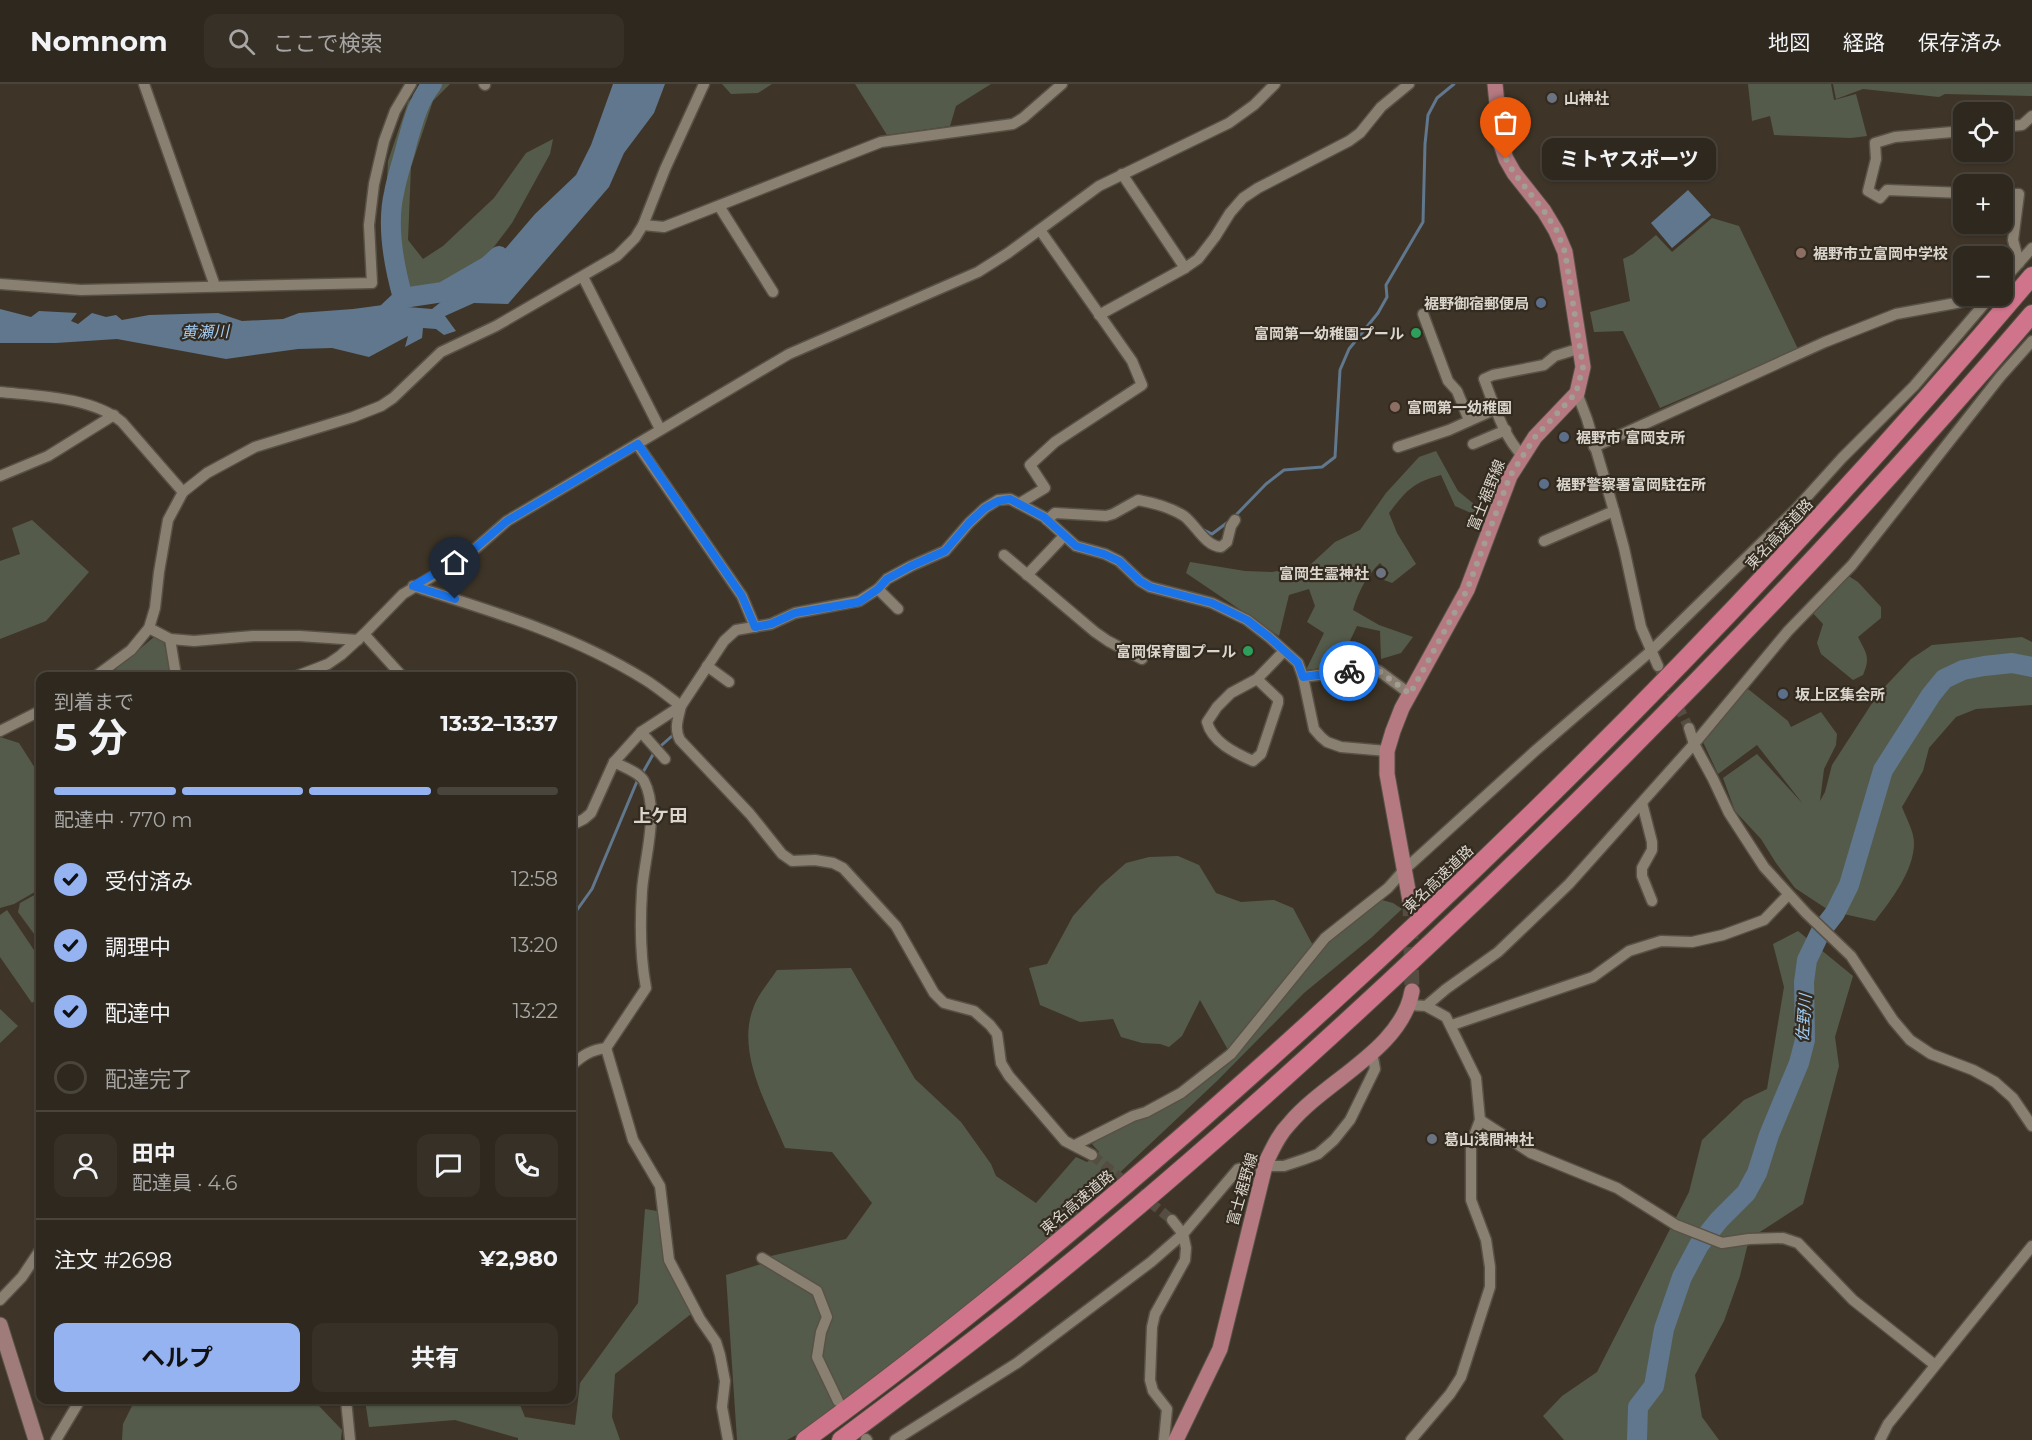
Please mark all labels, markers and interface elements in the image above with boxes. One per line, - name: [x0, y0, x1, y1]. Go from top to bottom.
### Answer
- search box: [204, 14, 624, 68]
- text: Nomnom: [30, 24, 168, 58]
- icon: search: [225, 25, 258, 58]
- text: ここで検索: [273, 30, 383, 57]
- text: 地図: [1768, 30, 1810, 55]
- text: 経路: [1843, 30, 1885, 55]
- text: 保存済み: [1918, 30, 2002, 55]
- place label: 山神社: [1564, 89, 1609, 108]
- marker: 山神社: [1545, 91, 1559, 105]
- pin: [1480, 97, 1531, 159]
- map controls: [1953, 102, 2013, 306]
- button: locate: [1953, 102, 2013, 162]
- icon: bag: [1489, 106, 1522, 139]
- callout: ミトヤスポーツ: [1542, 138, 1716, 180]
- text: ミトヤスポーツ: [1559, 147, 1699, 171]
- button: +: [1953, 174, 2013, 234]
- place label: 裾野市立富岡中学校: [1813, 244, 1948, 263]
- marker: 裾野市立富岡中学校: [1794, 246, 1808, 260]
- button: −: [1953, 246, 2013, 306]
- place label: 裾野御宿郵便局: [1424, 294, 1529, 313]
- marker: 裾野御宿郵便局: [1534, 296, 1548, 310]
- water label: 黄瀬川: [181, 322, 231, 342]
- place label: 富岡第一幼稚園プール: [1254, 324, 1404, 343]
- marker: 富岡第一幼稚園プール: [1409, 326, 1423, 340]
- place label: 富岡第一幼稚園: [1407, 398, 1512, 417]
- marker: 富岡第一幼稚園: [1388, 400, 1402, 414]
- place label: 裾野市 富岡支所: [1576, 428, 1685, 447]
- marker: 裾野市 富岡支所: [1557, 430, 1571, 444]
- street label: 富士裾野線: [1463, 457, 1509, 533]
- place label: 裾野警察署富岡駐在所: [1556, 475, 1706, 494]
- marker: 裾野警察署富岡駐在所: [1537, 477, 1551, 491]
- street label: 東名高速道路: [1741, 495, 1817, 573]
- pin: [429, 537, 480, 599]
- icon: home: [438, 546, 471, 579]
- place label: 富岡生霊神社: [1279, 564, 1369, 583]
- marker: 富岡生霊神社: [1374, 566, 1388, 580]
- courier: [1319, 641, 1379, 701]
- place label: 富岡保育園プール: [1116, 642, 1236, 661]
- marker: 富岡保育園プール: [1241, 644, 1255, 658]
- icon: bike: [1333, 655, 1366, 688]
- place label: 坂上区集会所: [1795, 685, 1885, 704]
- marker: 坂上区集会所: [1776, 687, 1790, 701]
- text: 到着まで: [54, 690, 134, 714]
- text: 13:32–13:37: [440, 710, 558, 737]
- text: 5 分: [54, 713, 127, 761]
- district label: 上ケ田: [633, 805, 687, 827]
- text: 配達中 · 770 m: [54, 808, 192, 832]
- street label: 東名高速道路: [1399, 841, 1477, 917]
- icon: check: [54, 863, 87, 896]
- text: 12:58: [511, 867, 558, 891]
- text: 受付済み: [105, 868, 193, 895]
- icon: check: [54, 929, 87, 962]
- text: 13:20: [511, 933, 558, 957]
- text: 調理中: [105, 934, 171, 961]
- water label: 佐野川: [1793, 991, 1815, 1043]
- icon: check: [54, 995, 87, 1028]
- text: 13:22: [513, 999, 558, 1023]
- text: 配達中: [105, 1000, 171, 1027]
- text: 配達完了: [105, 1066, 193, 1093]
- place label: 葛山浅間神社: [1444, 1130, 1534, 1149]
- marker: 葛山浅間神社: [1425, 1132, 1439, 1146]
- button: person: [54, 1134, 117, 1197]
- button: chat: [417, 1134, 480, 1197]
- button: phone: [495, 1134, 558, 1197]
- text: 田中: [132, 1140, 176, 1167]
- street label: 富士裾野線: [1223, 1150, 1261, 1228]
- street label: 東名高速道路: [1036, 1166, 1118, 1238]
- text: 配達員 · 4.6: [132, 1171, 237, 1195]
- text: ¥2,980: [479, 1245, 558, 1272]
- text: 注文 #2698: [54, 1247, 172, 1274]
- button: ヘルプ: [54, 1323, 300, 1392]
- button: 共有: [312, 1323, 558, 1392]

